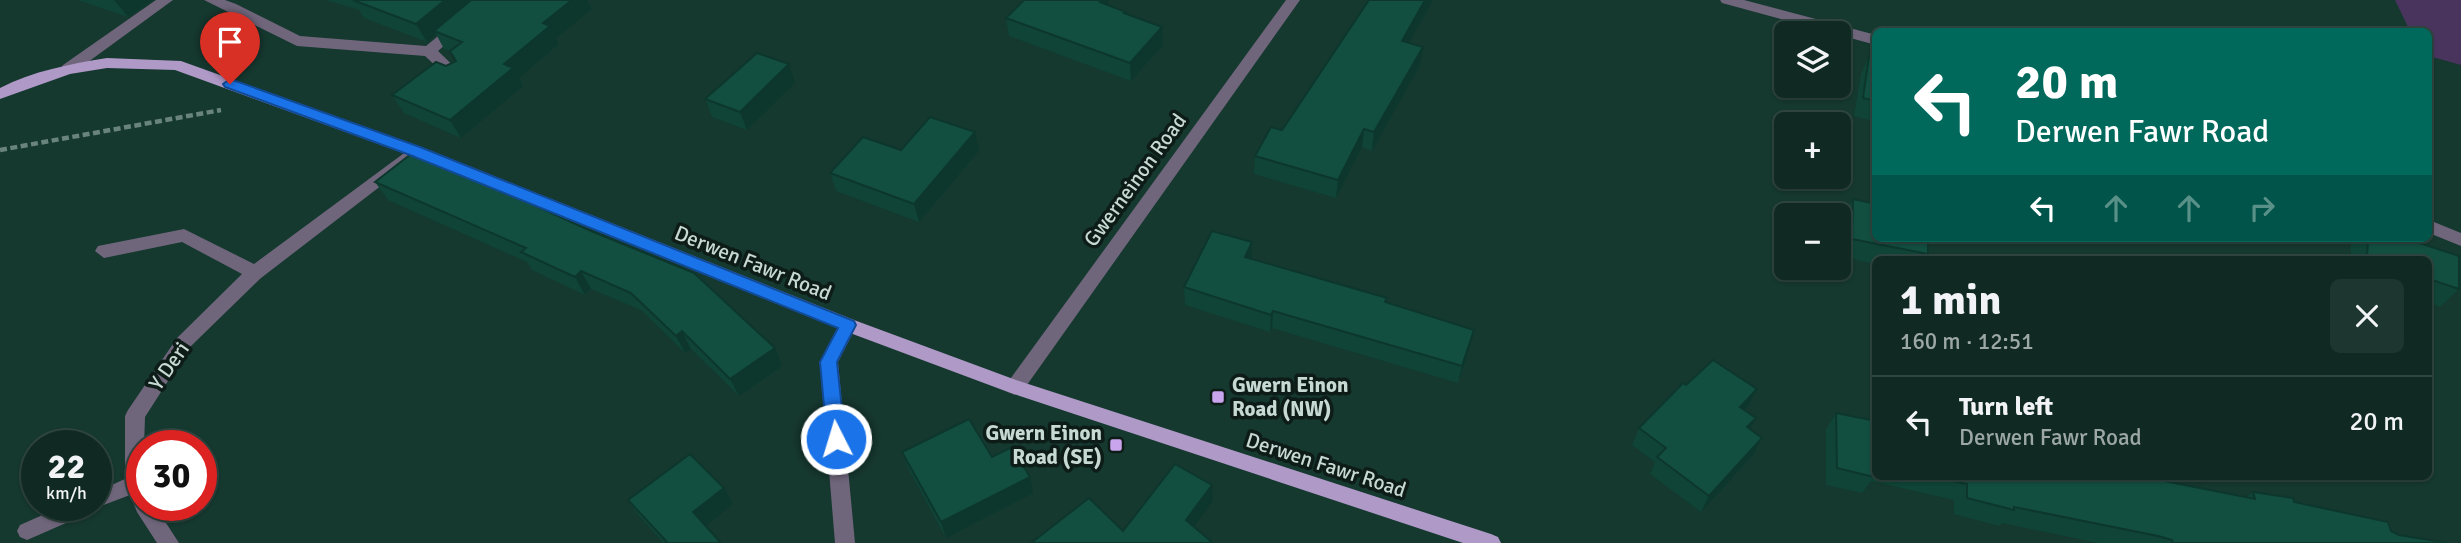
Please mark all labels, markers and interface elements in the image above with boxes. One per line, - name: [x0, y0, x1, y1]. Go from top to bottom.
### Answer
- pin: [200, 12.0, 260, 84]
- map controls: [1774, 21, 1851, 280]
- button: layers: [1774, 21, 1851, 98]
- icon: arrive: [211, 23, 249, 61]
- text: 20 m: [2015, 52, 2118, 112]
- icon: left: [1900, 56, 1991, 147]
- street label: Gwerneinon Road: [1078, 109, 1192, 251]
- button: +: [1774, 112, 1851, 189]
- text: Derwen Fawr Road: [2015, 112, 2269, 151]
- icon: left: [2024, 189, 2062, 227]
- icon: ahead: [2097, 189, 2135, 227]
- icon: ahead: [2170, 189, 2208, 227]
- icon: right: [2243, 189, 2281, 227]
- button: −: [1774, 203, 1851, 280]
- street label: Derwen Fawr Road: [671, 220, 835, 306]
- text: 1 min: [1900, 275, 2001, 326]
- button: close: [2330, 279, 2404, 353]
- text: 160 m · 12:51: [1900, 327, 2034, 356]
- street label: Y Deri: [143, 337, 195, 395]
- place label: Gwern Einon Road (NW): [1232, 372, 1349, 422]
- marker: Gwern Einon Road (NW): [1210, 389, 1226, 405]
- text: Turn left: [1959, 391, 2053, 423]
- position arrow: [799, 402, 873, 476]
- icon: left: [1900, 403, 1938, 441]
- text: 20 m: [2349, 406, 2404, 438]
- place label: Gwern Einon Road (SE): [985, 420, 1102, 470]
- text: Derwen Fawr Road: [1959, 423, 2142, 452]
- street label: Derwen Fawr Road: [1243, 427, 1409, 503]
- speed limit sign: 30: [126, 430, 217, 521]
- marker: Gwern Einon Road (SE): [1108, 437, 1124, 453]
- text: 22: [48, 445, 85, 488]
- text: km/h: [46, 482, 87, 504]

